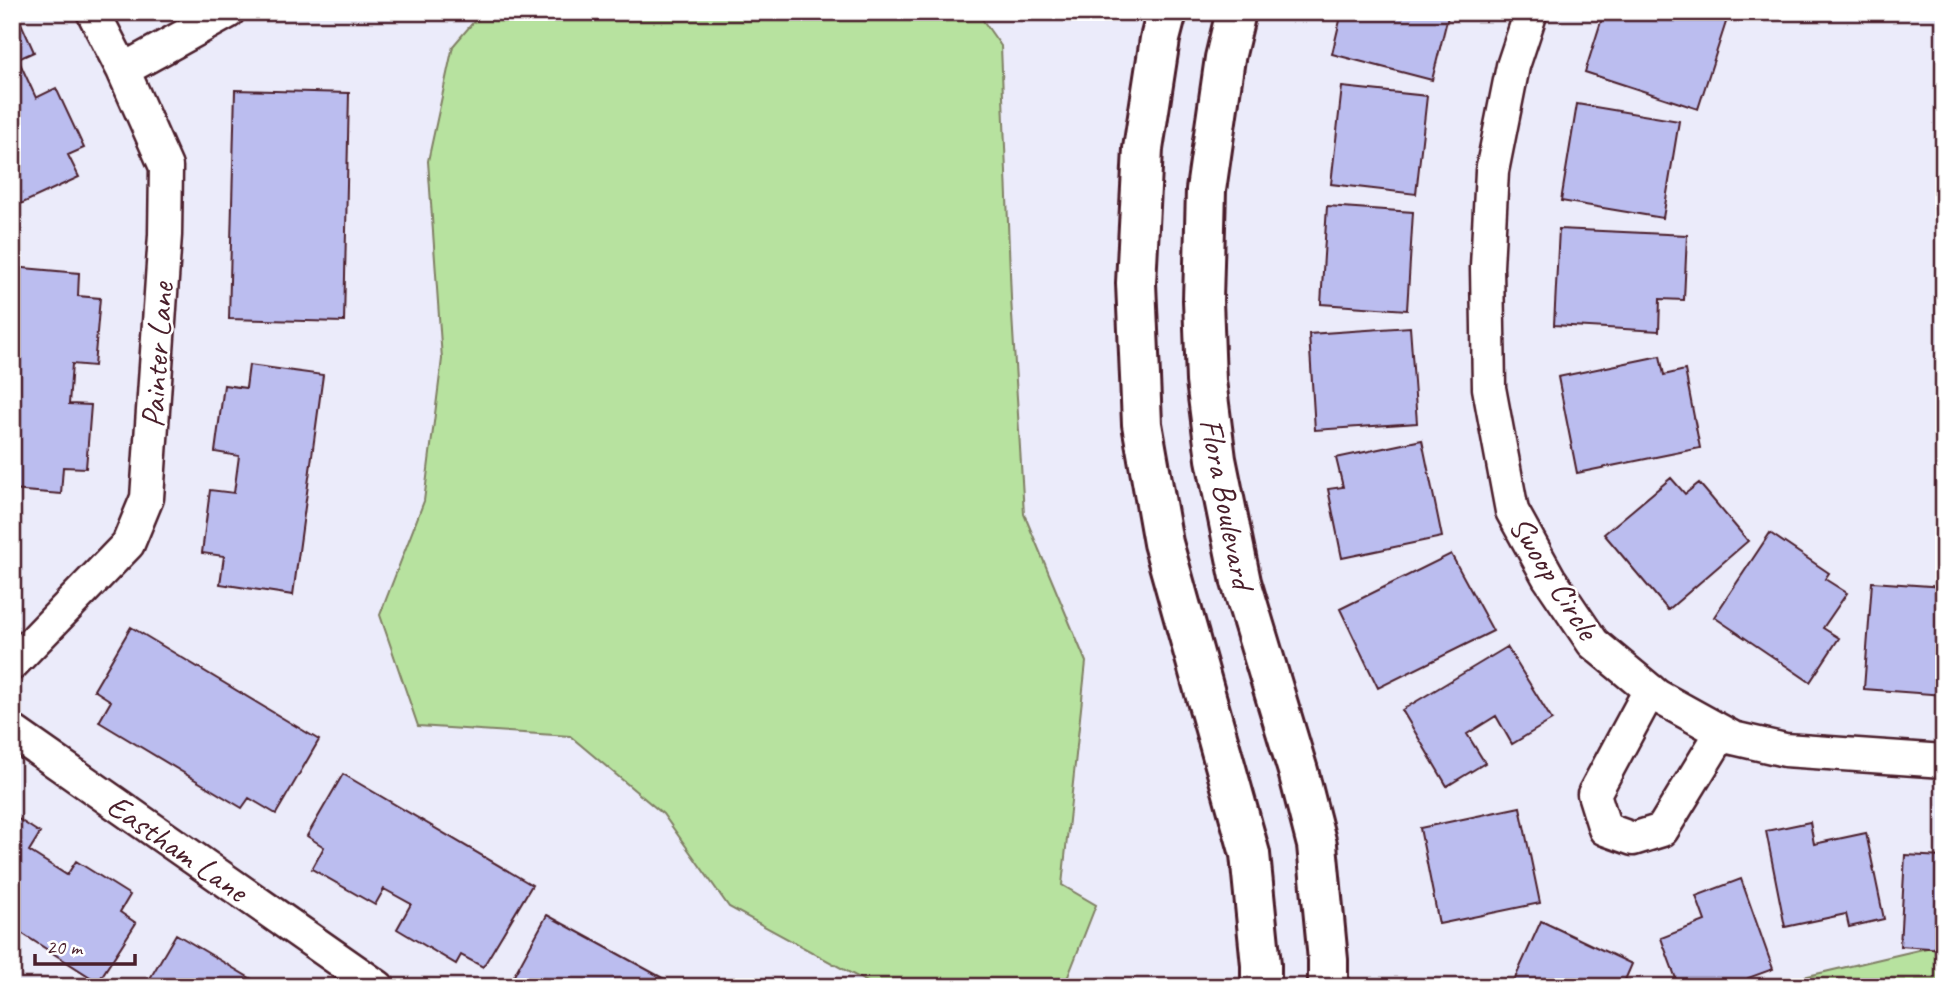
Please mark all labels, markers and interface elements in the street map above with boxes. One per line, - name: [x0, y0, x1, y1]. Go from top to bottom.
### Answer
- street label: Painter Lane: [131, 279, 183, 429]
- street label: Flora Boulevard: [1190, 415, 1265, 597]
- street label: Swoop Circle: [1500, 508, 1610, 649]
- street label: Eastham Lane: [99, 784, 258, 913]
- scale bar: [35, 922, 135, 966]
- text: 20 m: [46, 934, 84, 960]

